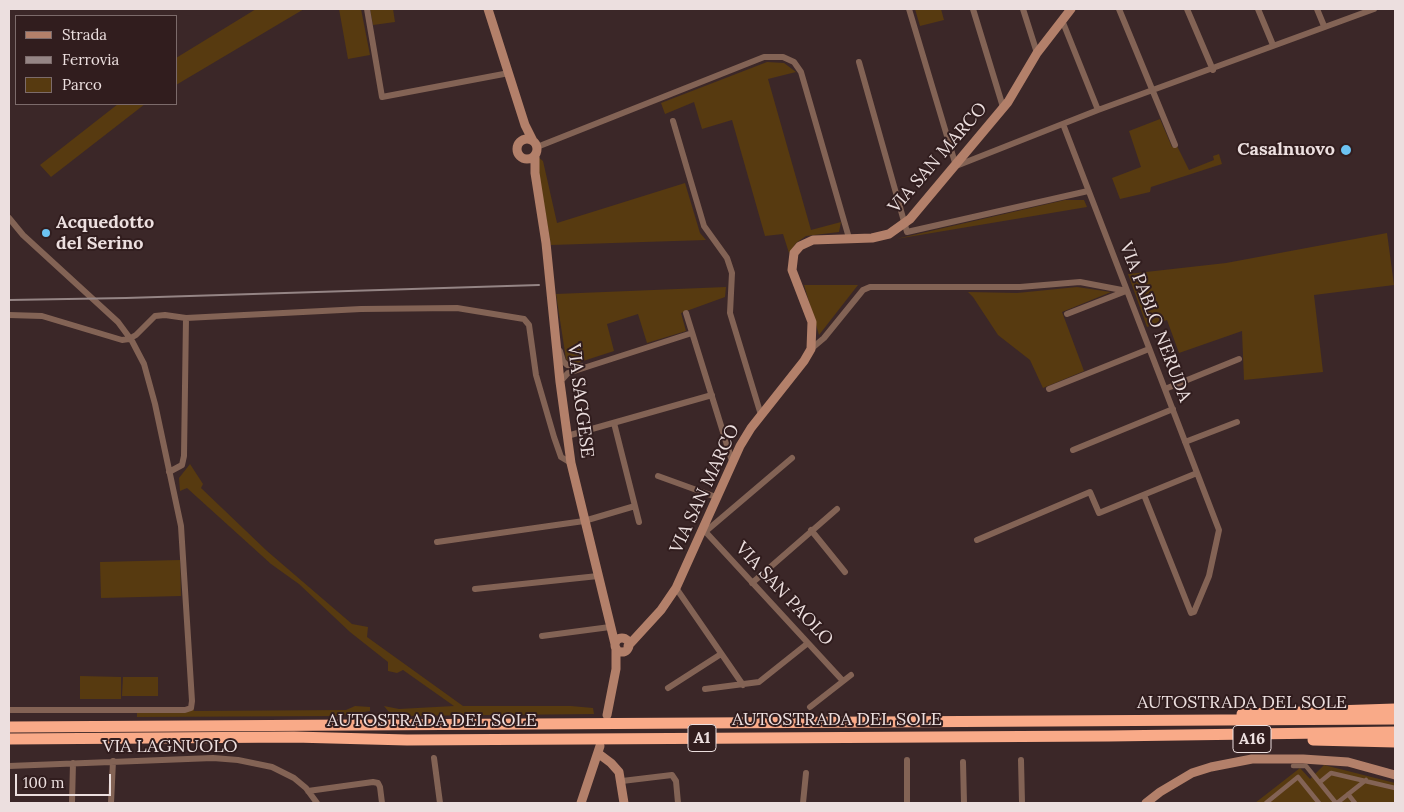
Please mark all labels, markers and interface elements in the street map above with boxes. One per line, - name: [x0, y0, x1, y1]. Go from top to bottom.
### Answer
- legend: [15, 15, 178, 105]
- text: Strada: [62, 25, 107, 44]
- text: Ferrovia: [62, 50, 119, 69]
- text: Parco: [62, 75, 102, 94]
- street label: VIA SAN MARCO: [884, 98, 992, 218]
- place label: Casalnuovo: [1237, 139, 1335, 161]
- marker: Casalnuovo: [1339, 143, 1353, 157]
- place label: Acquedotto del Serino: [56, 212, 154, 254]
- marker: Acquedotto del Serino: [40, 227, 52, 239]
- street label: VIA PABLO NERUDA: [1115, 239, 1195, 405]
- street label: VIA SAGGESE: [562, 343, 598, 459]
- street label: VIA SAN MARCO: [666, 421, 744, 557]
- street label: VIA SAN PAOLO: [731, 538, 837, 650]
- street label: AUTOSTRADA DEL SOLE: [1137, 692, 1347, 714]
- street label: AUTOSTRADA DEL SOLE: [732, 709, 942, 731]
- street label: AUTOSTRADA DEL SOLE: [327, 710, 537, 732]
- road number: A1: [688, 724, 716, 751]
- road number: A16: [1233, 726, 1271, 752]
- street label: VIA LAGNUOLO: [103, 736, 237, 758]
- scale bar: [18, 764, 114, 796]
- text: 100 m: [23, 773, 64, 792]

